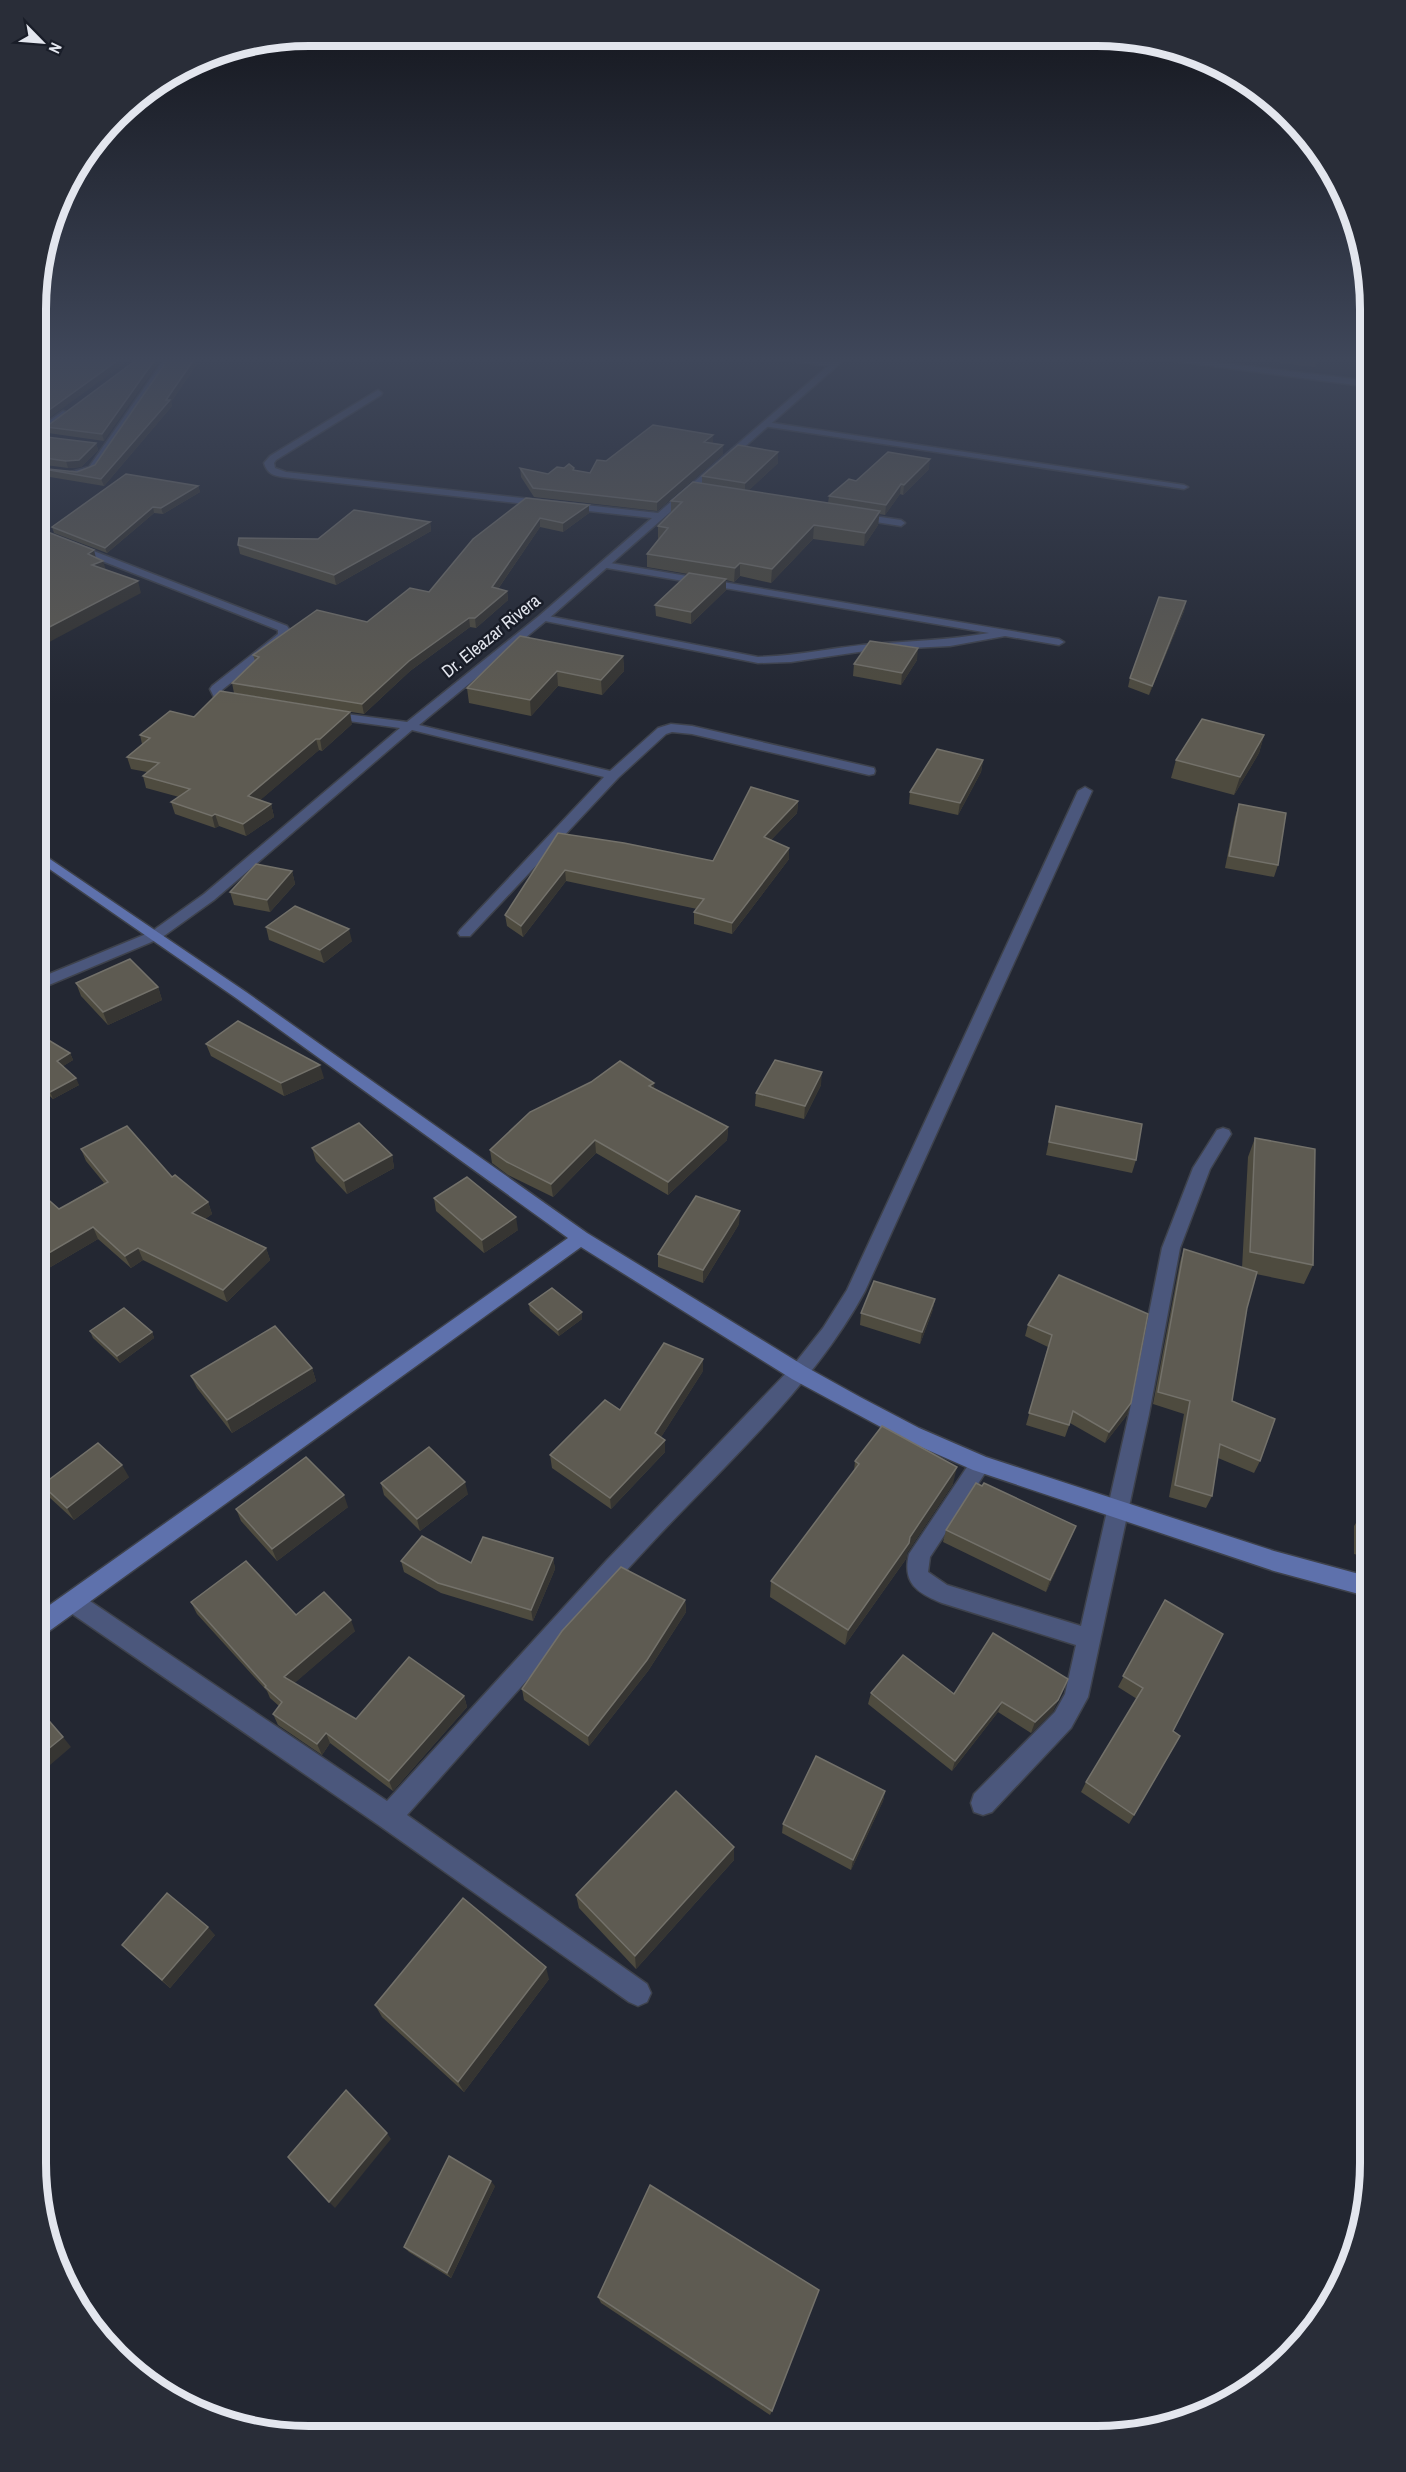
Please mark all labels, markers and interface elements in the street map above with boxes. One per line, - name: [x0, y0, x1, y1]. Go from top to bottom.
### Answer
- north arrow: [12, 12, 72, 72]
- text: N: [44, 39, 68, 57]
- street label: Dr. Eleazar Rivera: [436, 588, 545, 683]

